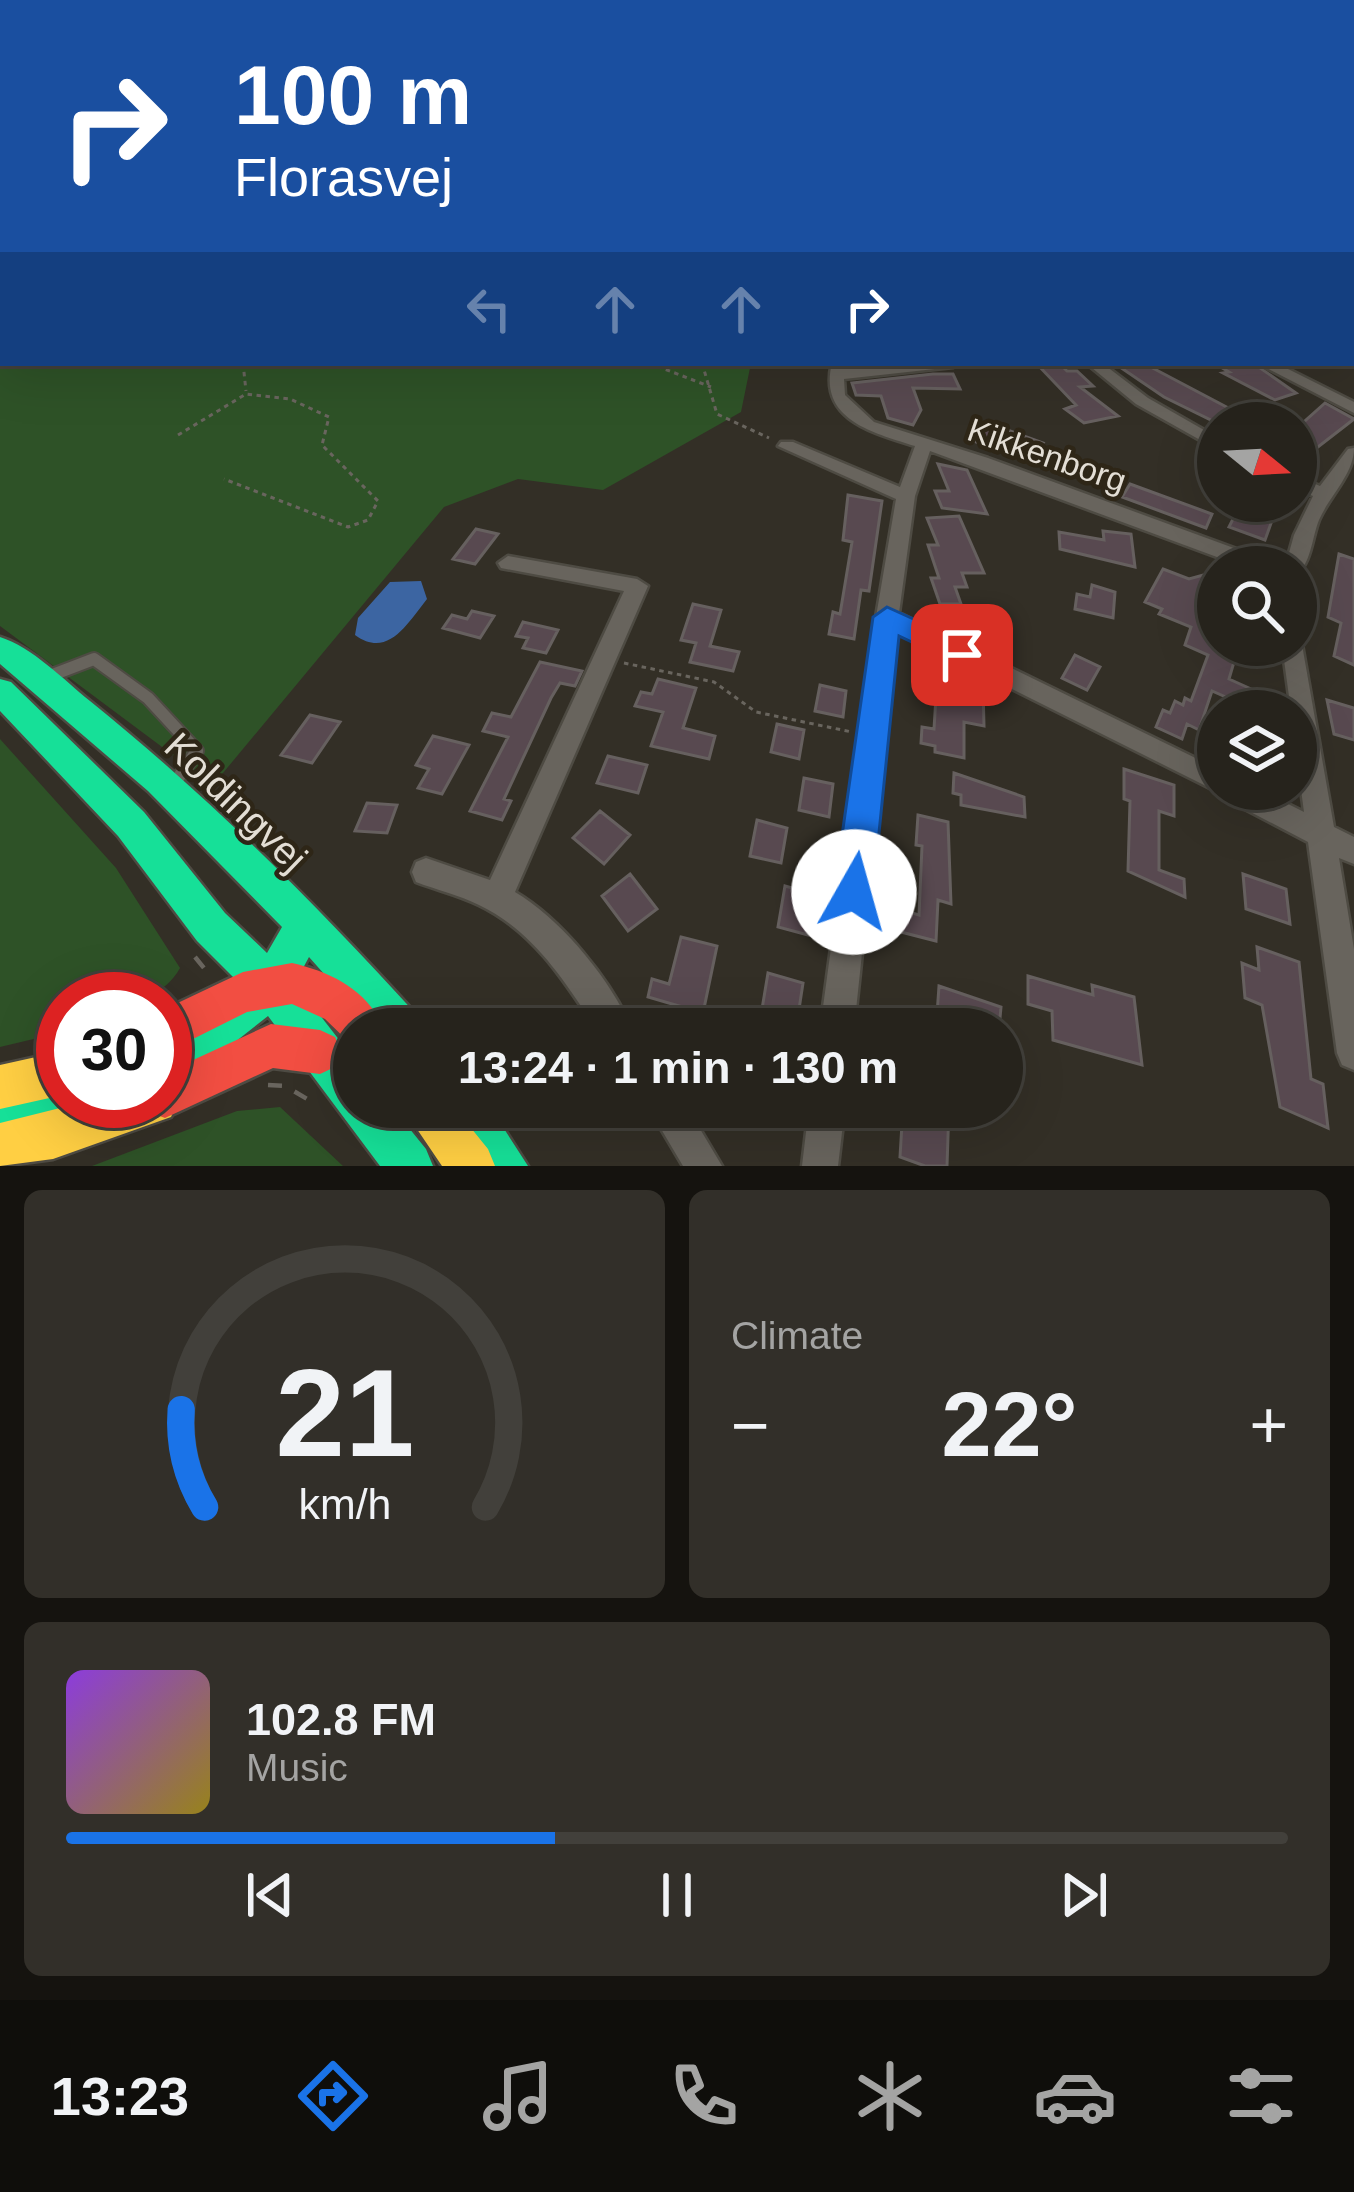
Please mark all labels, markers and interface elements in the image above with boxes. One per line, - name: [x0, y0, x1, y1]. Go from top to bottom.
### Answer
- icon: right: [36, 48, 192, 204]
- text: 100 m: [234, 48, 472, 142]
- text: Florasvej: [234, 147, 453, 207]
- icon: left: [456, 276, 522, 342]
- icon: ahead: [582, 276, 648, 342]
- icon: ahead: [708, 276, 774, 342]
- icon: right: [834, 276, 900, 342]
- north arrow: [1197, 402, 1317, 522]
- map controls: [1197, 402, 1317, 810]
- street label: Kikkenborg: [963, 411, 1131, 499]
- button: search: [1197, 546, 1317, 666]
- pin: [911, 604, 1013, 706]
- icon: arrive: [929, 622, 995, 688]
- button: layers: [1197, 690, 1317, 810]
- street label: Koldingvej: [156, 724, 316, 880]
- position arrow: [791, 829, 917, 955]
- speed limit sign: 30: [36, 972, 192, 1128]
- text: 13:24 · 1 min · 130 m: [458, 1042, 898, 1093]
- text: Climate: [731, 1314, 863, 1357]
- text: 21: [275, 1343, 414, 1482]
- text: 22°: [941, 1375, 1078, 1475]
- text: −: [731, 1388, 770, 1462]
- text: +: [1249, 1388, 1288, 1462]
- text: km/h: [298, 1480, 391, 1528]
- text: 102.8 FM: [246, 1694, 436, 1745]
- text: Music: [246, 1746, 348, 1789]
- icon: previous: [237, 1862, 303, 1928]
- icon: pause: [644, 1862, 710, 1928]
- icon: next: [1051, 1862, 1117, 1928]
- icon: directions: [291, 2054, 375, 2138]
- icon: music: [476, 2054, 560, 2138]
- icon: phone: [662, 2054, 746, 2138]
- icon: climate: [848, 2054, 932, 2138]
- icon: car: [1033, 2054, 1117, 2138]
- icon: filters: [1219, 2054, 1303, 2138]
- text: 13:23: [51, 2066, 189, 2126]

